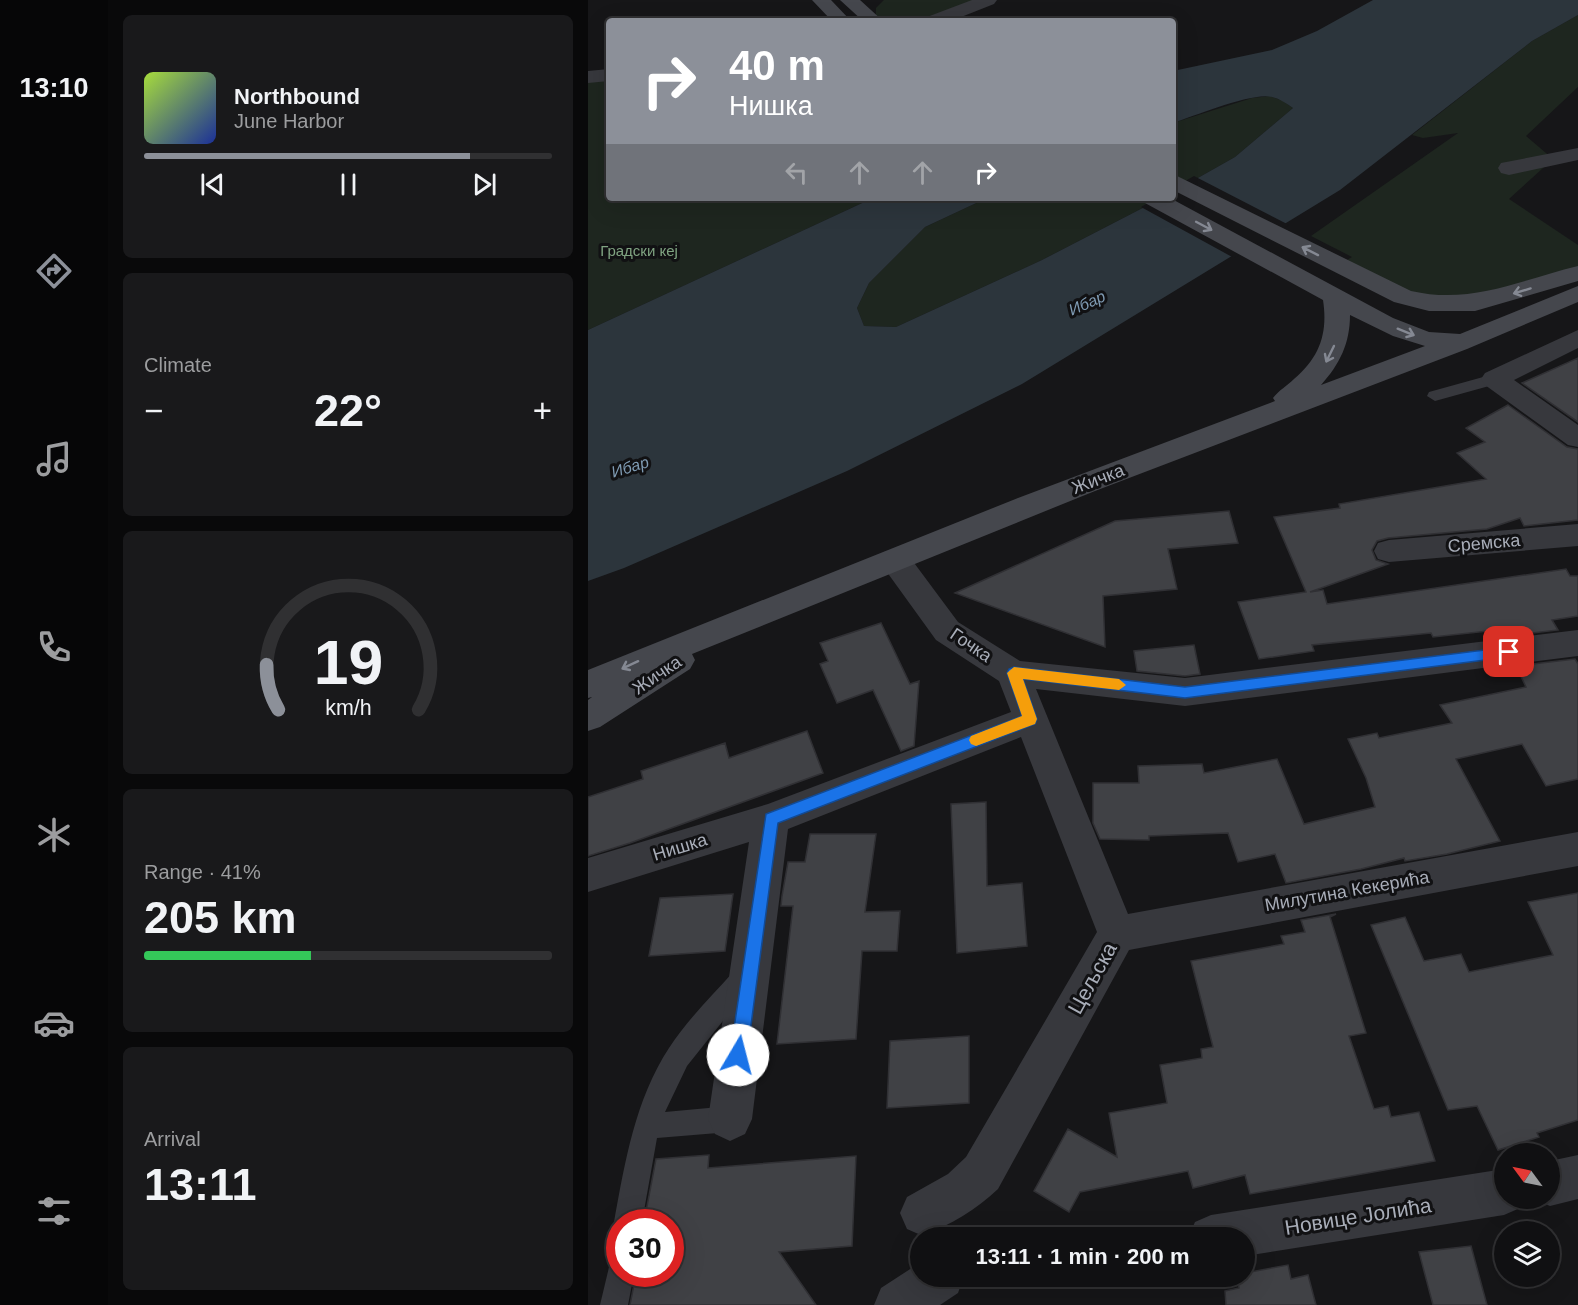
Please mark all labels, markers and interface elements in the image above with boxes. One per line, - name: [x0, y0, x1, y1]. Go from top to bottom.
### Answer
- icon: right: [630, 42, 708, 120]
- text: 40 m: [729, 42, 825, 89]
- text: 13:10: [19, 73, 89, 103]
- text: Northbound: [234, 84, 360, 109]
- text: Нишка: [729, 91, 813, 121]
- text: June Harbor: [234, 110, 344, 132]
- icon: left: [780, 156, 813, 189]
- icon: ahead: [843, 156, 876, 189]
- icon: ahead: [906, 156, 939, 189]
- icon: right: [969, 156, 1002, 189]
- icon: previous: [196, 168, 229, 201]
- icon: pause: [332, 168, 365, 201]
- icon: next: [468, 168, 501, 201]
- one-way arrow: [1195, 220, 1212, 232]
- park label: Градски кеј: [600, 242, 678, 259]
- one-way arrow: [1301, 245, 1319, 256]
- icon: directions: [33, 250, 75, 292]
- one-way arrow: [1513, 286, 1532, 297]
- water label: Ибар: [1066, 287, 1108, 319]
- one-way arrow: [1397, 328, 1415, 339]
- one-way arrow: [1324, 344, 1335, 362]
- text: Climate: [144, 354, 212, 376]
- text: 22°: [314, 385, 382, 436]
- text: −: [144, 392, 163, 429]
- text: +: [533, 392, 552, 429]
- icon: music: [33, 438, 75, 480]
- water label: Ибар: [609, 453, 651, 481]
- street label: Жичка: [1069, 460, 1128, 498]
- street label: Сремска: [1447, 530, 1522, 556]
- street label: Гочка: [946, 624, 996, 667]
- icon: phone: [33, 626, 75, 668]
- pin: [1483, 626, 1534, 677]
- text: 19: [313, 628, 383, 697]
- icon: arrive: [1492, 635, 1525, 668]
- street label: Жичка: [629, 651, 686, 698]
- one-way arrow: [622, 660, 640, 672]
- text: km/h: [325, 696, 371, 720]
- icon: climate: [33, 814, 75, 856]
- street label: Нишка: [650, 829, 711, 865]
- text: Range · 41%: [144, 861, 261, 883]
- street label: Милутина Кекерића: [1263, 867, 1432, 915]
- text: 205 km: [144, 892, 297, 943]
- street label: Цељска: [1063, 938, 1121, 1018]
- icon: car: [33, 1002, 75, 1044]
- position arrow: [706, 1023, 770, 1087]
- text: Arrival: [144, 1128, 201, 1150]
- north arrow: [1494, 1143, 1560, 1209]
- map controls: [1494, 1143, 1560, 1287]
- text: 13:11: [144, 1159, 257, 1210]
- icon: filters: [33, 1190, 75, 1232]
- street label: Новице Јолића: [1283, 1193, 1433, 1239]
- speed limit sign: 30: [606, 1209, 684, 1287]
- button: layers: [1494, 1221, 1560, 1287]
- text: 13:11 · 1 min · 200 m: [976, 1244, 1190, 1269]

